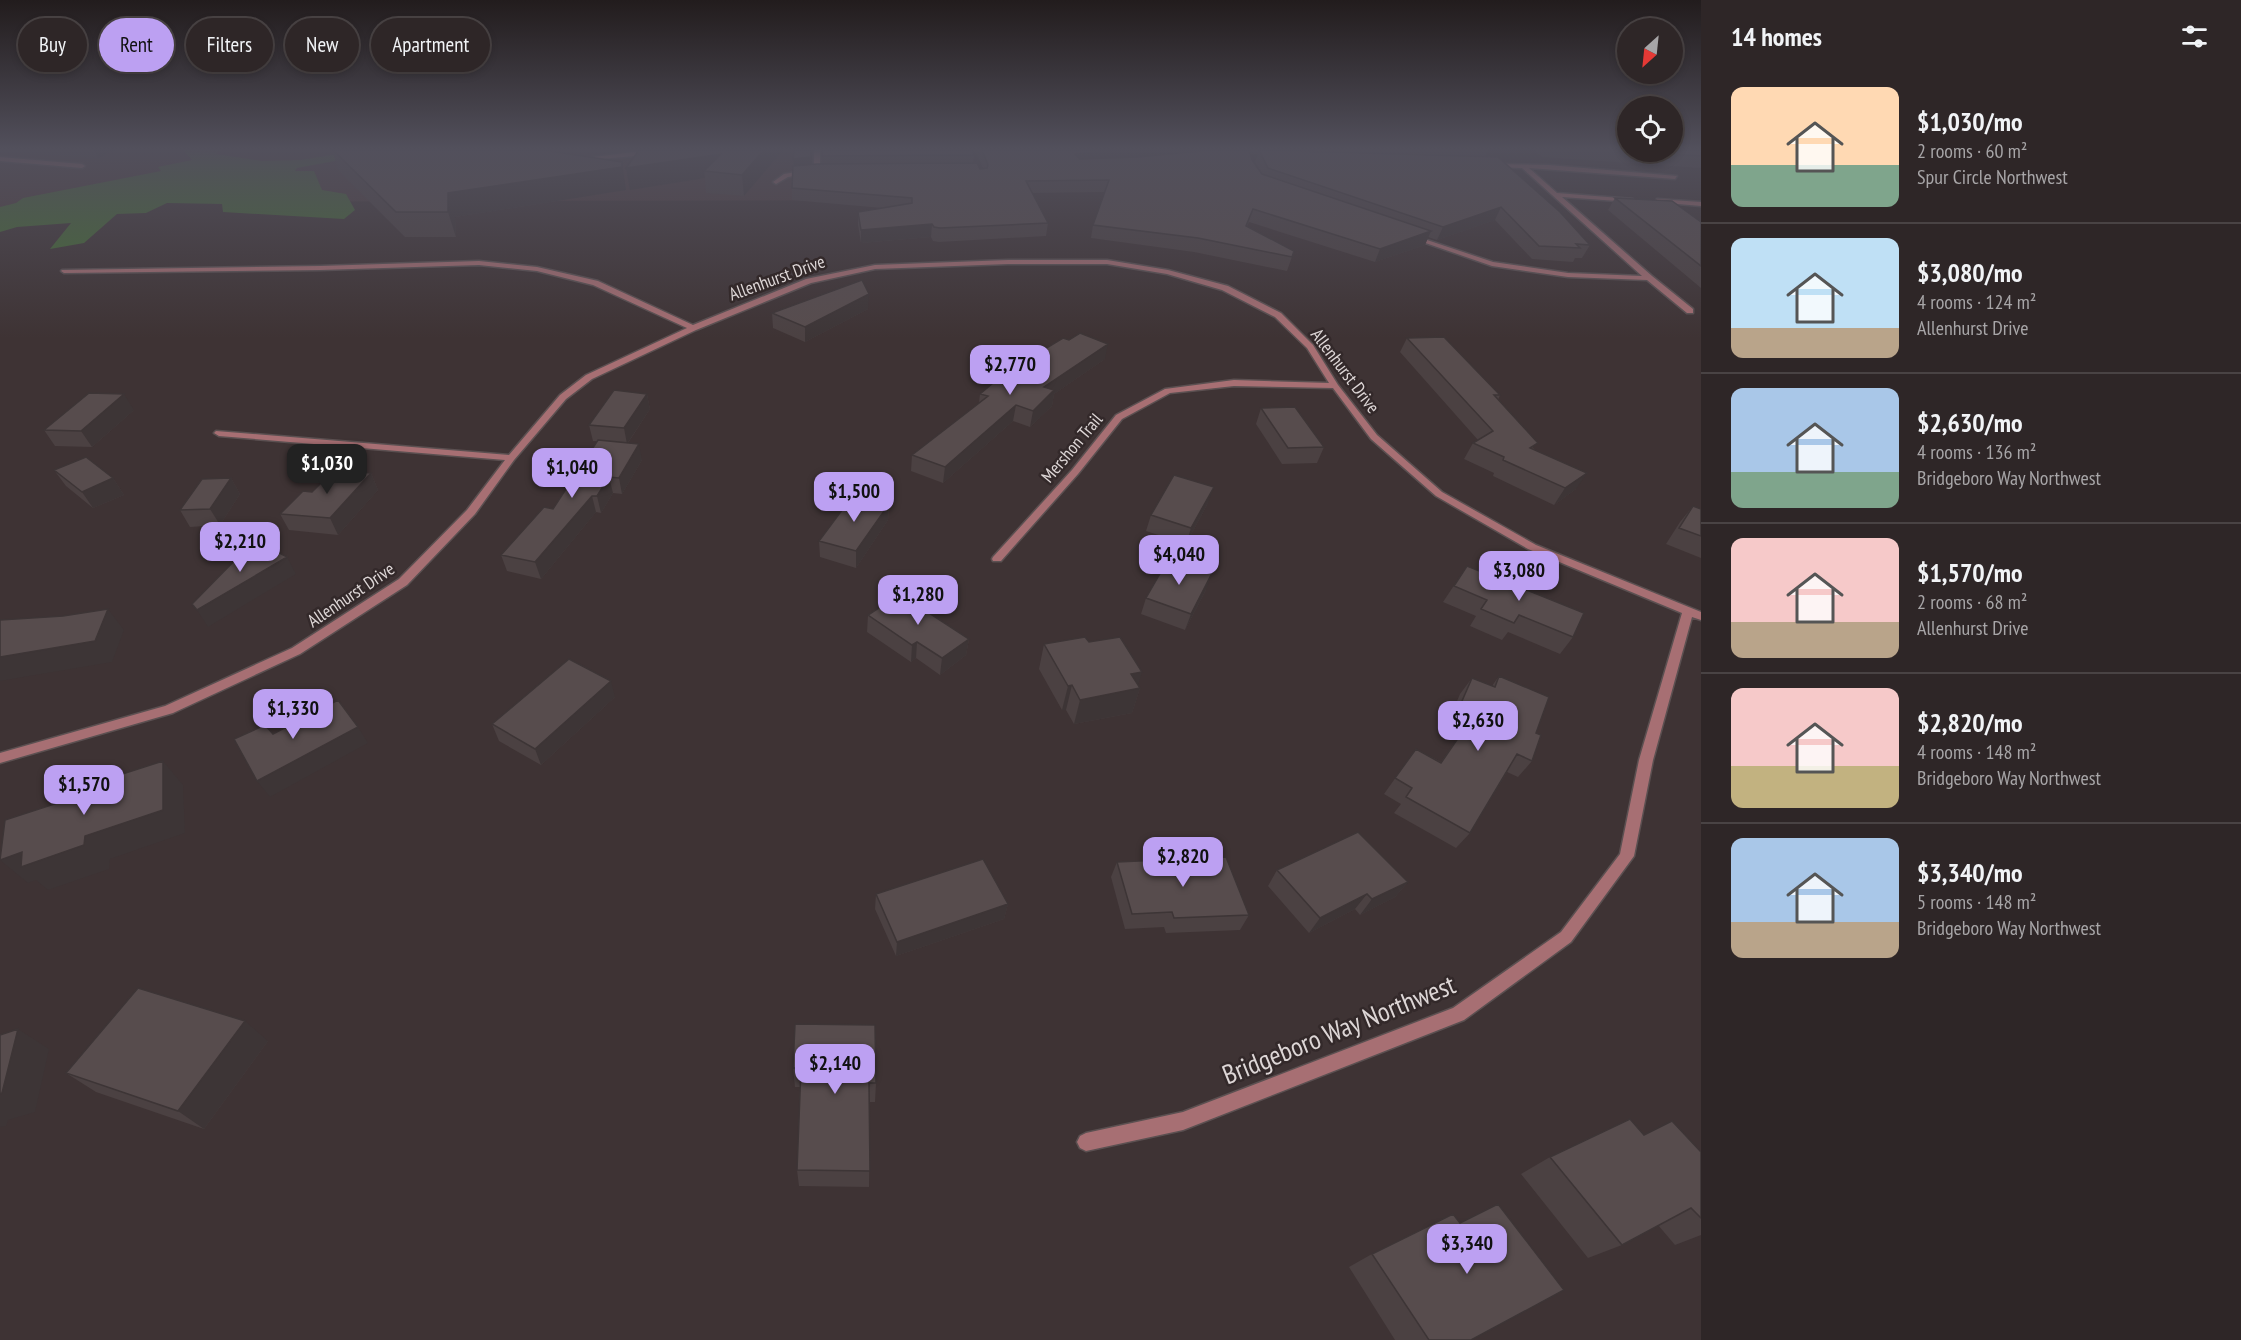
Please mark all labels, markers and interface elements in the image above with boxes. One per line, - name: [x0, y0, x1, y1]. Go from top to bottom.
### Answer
- chip: Buy: [18, 18, 87, 72]
- chip: Rent: [99, 18, 174, 72]
- chip: Filters: [186, 18, 273, 72]
- chip: New: [285, 18, 359, 72]
- chip: Apartment: [371, 18, 490, 72]
- north arrow: [1617, 18, 1683, 84]
- map controls: [1617, 18, 1683, 162]
- text: 14 homes: [1731, 20, 1822, 53]
- icon: filters: [2178, 20, 2211, 53]
- button: locate: [1617, 96, 1683, 162]
- text: $1,030/mo: [1917, 105, 2023, 138]
- icon: home: [1779, 111, 1851, 183]
- text: 2 rooms · 60 m²: [1917, 138, 2027, 164]
- text: Spur Circle Northwest: [1917, 164, 2068, 190]
- street label: Allenhurst Drive: [726, 250, 828, 306]
- text: $3,080/mo: [1917, 256, 2023, 289]
- icon: home: [1779, 262, 1851, 334]
- text: 4 rooms · 124 m²: [1917, 289, 2036, 315]
- text: Allenhurst Drive: [1917, 315, 2029, 341]
- street label: Allenhurst Drive: [1306, 324, 1385, 418]
- pin: $2,770: [961, 345, 1059, 396]
- text: $2,770: [984, 351, 1036, 377]
- text: $2,630/mo: [1917, 406, 2023, 439]
- street label: Mershon Trail: [1036, 408, 1108, 487]
- icon: home: [1779, 412, 1851, 484]
- text: 4 rooms · 136 m²: [1917, 439, 2036, 465]
- pin: $1,030: [278, 444, 376, 495]
- pin: $1,040: [523, 448, 621, 499]
- text: $1,030: [301, 450, 353, 476]
- text: $1,040: [546, 454, 598, 480]
- text: Bridgeboro Way Northwest: [1917, 465, 2101, 491]
- pin: $1,500: [805, 472, 903, 523]
- text: $1,500: [828, 478, 880, 504]
- pin: $2,210: [191, 522, 289, 573]
- text: $2,210: [214, 528, 266, 554]
- pin: $4,040: [1130, 535, 1228, 586]
- text: $4,040: [1153, 541, 1205, 567]
- pin: $3,080: [1470, 551, 1568, 602]
- text: $1,570/mo: [1917, 556, 2023, 589]
- street label: Allenhurst Drive: [303, 557, 399, 632]
- text: $3,080: [1493, 557, 1545, 583]
- icon: home: [1779, 562, 1851, 634]
- pin: $1,280: [869, 575, 967, 626]
- text: $1,280: [892, 581, 944, 607]
- text: 2 rooms · 68 m²: [1917, 589, 2027, 615]
- text: Allenhurst Drive: [1917, 615, 2029, 641]
- pin: $1,330: [244, 689, 342, 740]
- text: $1,330: [267, 695, 319, 721]
- pin: $2,630: [1429, 701, 1527, 752]
- text: $2,820/mo: [1917, 706, 2023, 739]
- text: $2,630: [1452, 707, 1504, 733]
- icon: home: [1779, 712, 1851, 784]
- text: 4 rooms · 148 m²: [1917, 739, 2036, 765]
- pin: $1,570: [35, 765, 133, 816]
- text: Bridgeboro Way Northwest: [1917, 765, 2101, 791]
- text: $1,570: [58, 771, 110, 797]
- pin: $2,820: [1134, 837, 1232, 888]
- text: $2,820: [1157, 843, 1209, 869]
- text: $3,340/mo: [1917, 856, 2023, 889]
- icon: home: [1779, 862, 1851, 934]
- text: 5 rooms · 148 m²: [1917, 889, 2036, 915]
- text: Bridgeboro Way Northwest: [1917, 915, 2101, 941]
- street label: Bridgeboro Way Northwest: [1217, 967, 1461, 1091]
- pin: $2,140: [786, 1044, 884, 1095]
- text: $2,140: [809, 1050, 861, 1076]
- pin: $3,340: [1418, 1224, 1516, 1275]
- text: $3,340: [1441, 1230, 1493, 1256]

